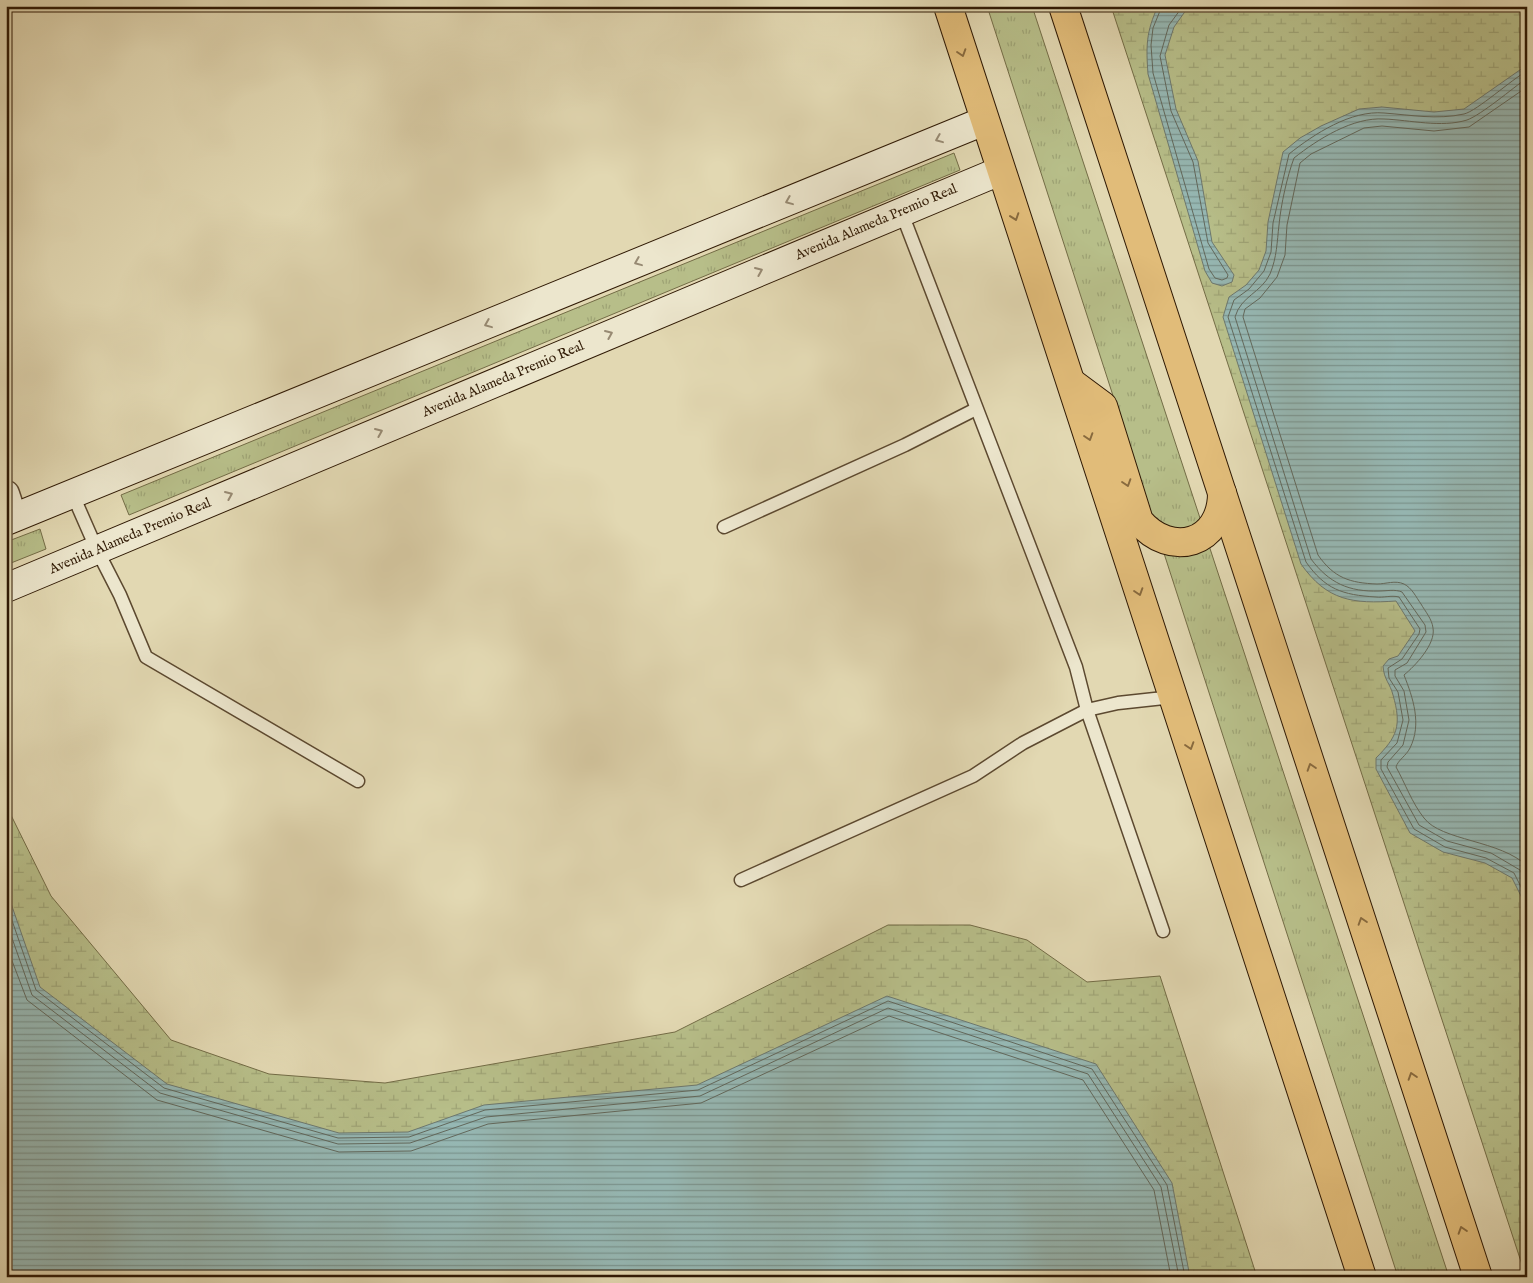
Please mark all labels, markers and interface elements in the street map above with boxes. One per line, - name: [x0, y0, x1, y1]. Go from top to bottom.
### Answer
- one-way arrow: [957, 48, 967, 56]
- one-way arrow: [935, 133, 944, 144]
- street label: Avenida Alameda Premio Real: [791, 180, 960, 265]
- one-way arrow: [785, 195, 794, 205]
- one-way arrow: [1010, 212, 1020, 220]
- one-way arrow: [634, 256, 643, 267]
- one-way arrow: [754, 267, 763, 278]
- one-way arrow: [484, 318, 493, 328]
- one-way arrow: [604, 330, 613, 341]
- street label: Avenida Alameda Premio Real: [418, 337, 587, 422]
- one-way arrow: [374, 427, 383, 438]
- one-way arrow: [1084, 432, 1094, 441]
- one-way arrow: [1121, 478, 1131, 487]
- one-way arrow: [224, 490, 233, 501]
- street label: Avenida Alameda Premio Real: [45, 494, 214, 579]
- one-way arrow: [1134, 587, 1144, 595]
- one-way arrow: [1184, 742, 1194, 750]
- one-way arrow: [1307, 763, 1317, 772]
- one-way arrow: [1357, 918, 1367, 926]
- one-way arrow: [1408, 1072, 1418, 1081]
- one-way arrow: [1458, 1227, 1468, 1235]

